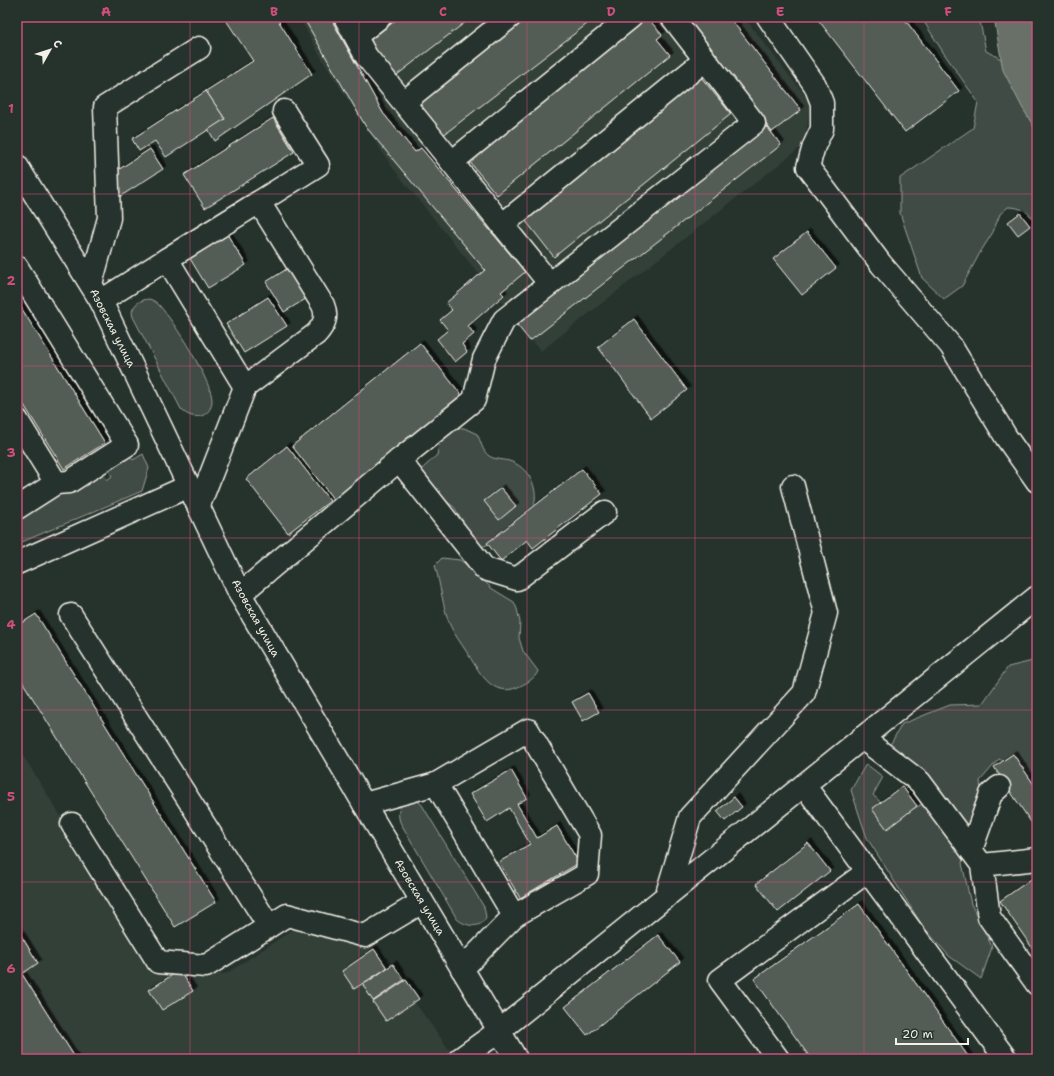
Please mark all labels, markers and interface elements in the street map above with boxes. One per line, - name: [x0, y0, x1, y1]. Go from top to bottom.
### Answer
- text: A: [101, 3, 111, 20]
- text: B: [270, 3, 278, 20]
- text: C: [439, 3, 447, 20]
- text: D: [606, 3, 616, 20]
- text: E: [776, 3, 785, 20]
- text: F: [944, 3, 952, 20]
- north arrow: [30, 30, 70, 70]
- text: С: [49, 37, 65, 52]
- text: 1: [8, 100, 14, 117]
- text: 2: [6, 272, 16, 289]
- street label: Азовская улица: [86, 286, 139, 370]
- text: 3: [6, 444, 16, 461]
- street label: Азовская улица: [228, 577, 283, 660]
- text: 4: [6, 616, 16, 633]
- text: 5: [7, 788, 15, 805]
- street label: Азовская улица: [391, 856, 448, 938]
- text: 6: [6, 960, 16, 977]
- scale bar: [896, 1020, 968, 1046]
- text: 20 m: [902, 1026, 933, 1042]

